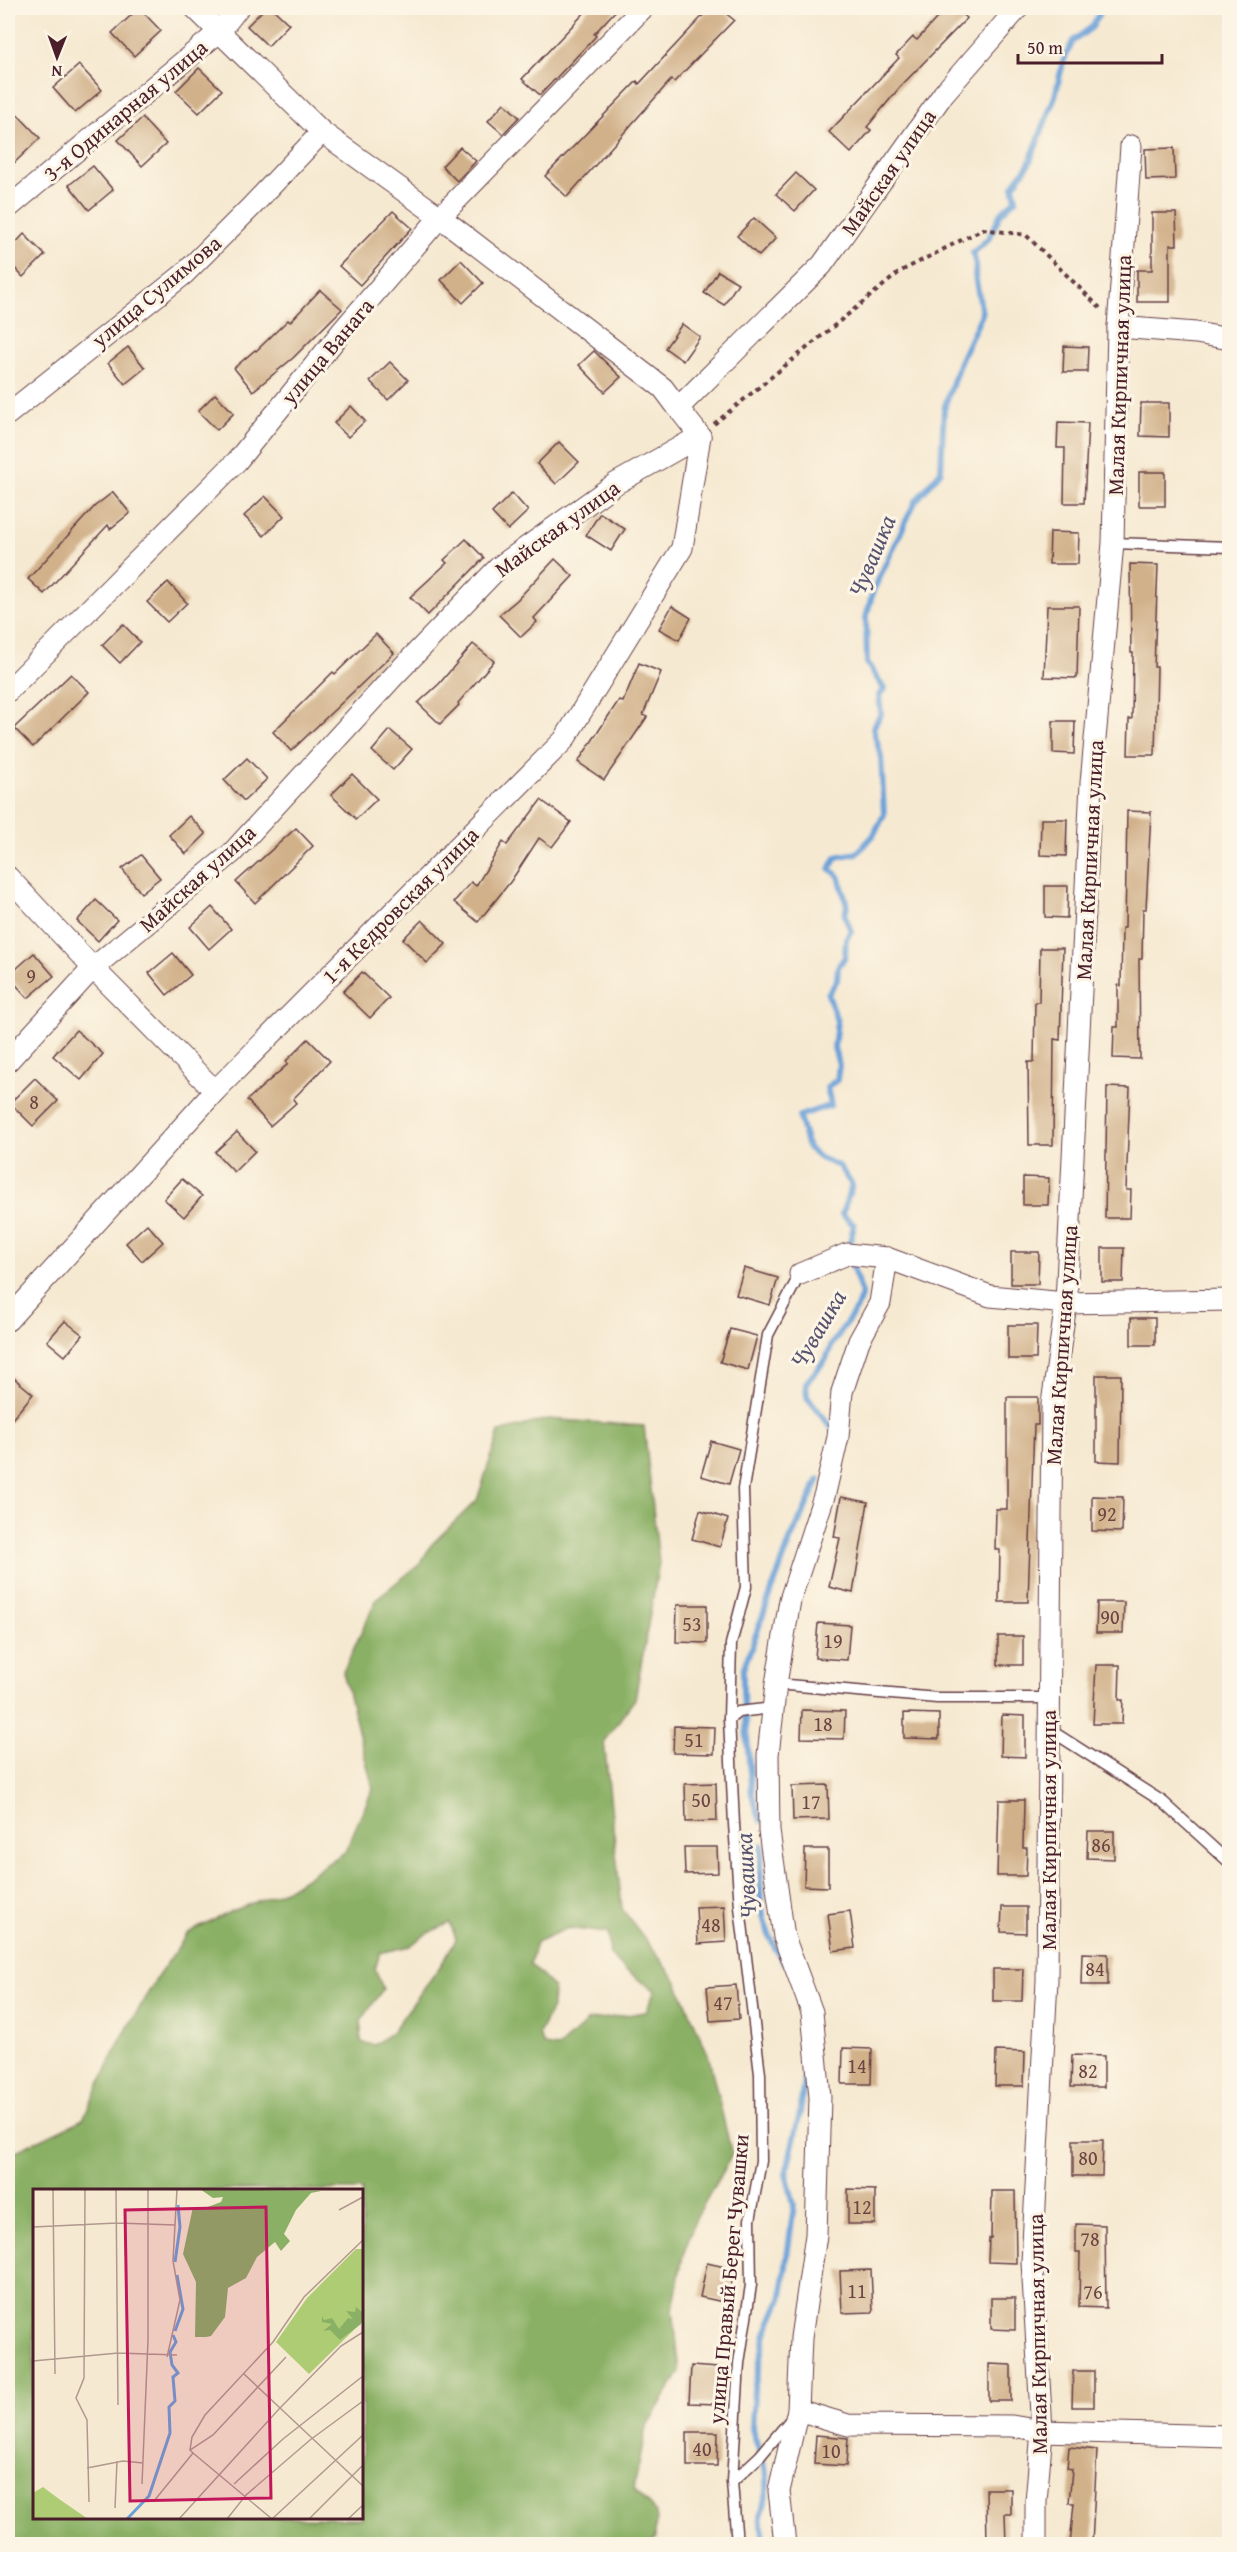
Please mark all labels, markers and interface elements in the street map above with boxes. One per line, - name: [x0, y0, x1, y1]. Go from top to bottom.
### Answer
- north arrow: [27, 27, 87, 87]
- scale bar: [1018, 27, 1162, 65]
- street label: 3-я Одинарная улица: [36, 31, 215, 189]
- text: 50 m: [1027, 34, 1063, 61]
- text: N: [51, 60, 62, 84]
- street label: Майская улица: [832, 102, 944, 242]
- street label: улица Сулимова: [83, 227, 228, 356]
- street label: Малая Кирпичная улица: [1099, 254, 1139, 496]
- street label: улица Ванага: [272, 290, 381, 412]
- street label: Майская улица: [488, 471, 627, 584]
- water label: Чувашка: [839, 509, 904, 602]
- street label: Малая Кирпичная улица: [1067, 738, 1111, 981]
- street label: Майская улица: [131, 816, 263, 939]
- street label: 1-я Кедровская улица: [314, 819, 486, 991]
- house number: 9: [26, 961, 36, 990]
- house number: 8: [29, 1087, 39, 1116]
- street label: Малая Кирпичная улица: [1037, 1223, 1085, 1466]
- water label: Чувашка: [780, 1283, 855, 1375]
- house number: 92: [1097, 1499, 1117, 1528]
- house number: 90: [1100, 1602, 1120, 1631]
- house number: 53: [682, 1609, 702, 1638]
- house number: 19: [823, 1626, 843, 1655]
- house number: 18: [813, 1709, 833, 1738]
- street label: Малая Кирпичная улица: [1032, 1709, 1064, 1950]
- house number: 51: [684, 1725, 704, 1754]
- house number: 50: [691, 1785, 711, 1814]
- house number: 17: [801, 1787, 821, 1816]
- house number: 86: [1091, 1830, 1111, 1859]
- water label: Чувашка: [726, 1832, 765, 1920]
- house number: 48: [701, 1910, 721, 1939]
- house number: 84: [1085, 1954, 1105, 1983]
- house number: 47: [713, 1988, 733, 2017]
- house number: 14: [847, 2051, 867, 2080]
- house number: 82: [1078, 2056, 1098, 2085]
- street label: улица Правый Берег Чувашки: [699, 2133, 757, 2426]
- house number: 80: [1078, 2143, 1098, 2172]
- inset map: [33, 2189, 363, 2519]
- house number: 12: [852, 2192, 872, 2221]
- street label: Малая Кирпичная улица: [1019, 2213, 1055, 2455]
- house number: 78: [1080, 2224, 1100, 2253]
- house number: 11: [847, 2276, 867, 2305]
- house number: 76: [1083, 2277, 1103, 2306]
- house number: 40: [692, 2434, 712, 2463]
- house number: 10: [821, 2436, 841, 2465]

